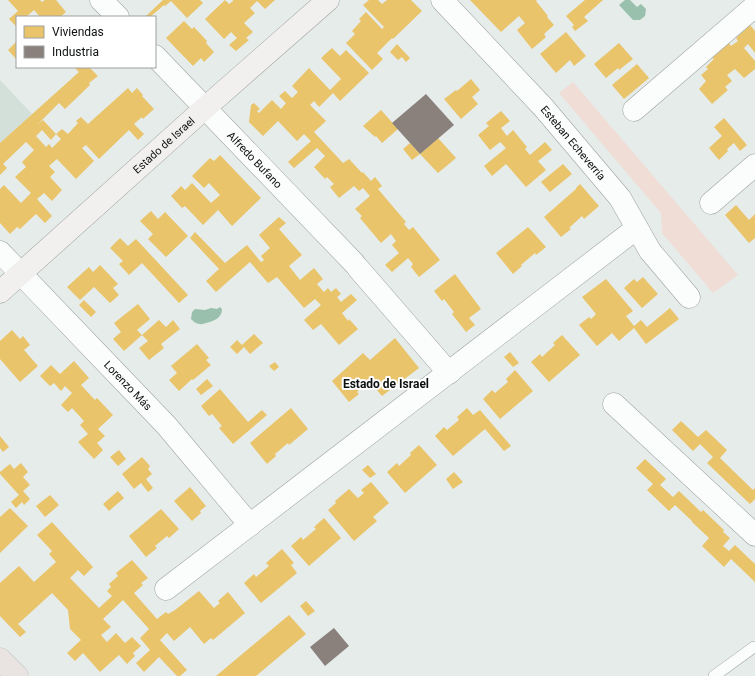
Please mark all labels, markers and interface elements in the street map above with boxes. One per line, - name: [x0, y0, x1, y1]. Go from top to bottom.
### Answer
- legend: [16, 16, 156, 68]
- text: Viviendas: [52, 25, 104, 39]
- text: Industria: [52, 45, 99, 59]
- street label: Esteban Echeverría: [538, 103, 608, 183]
- street label: Estado de Israel: [130, 114, 197, 176]
- street label: Alfredo Bufano: [225, 129, 285, 191]
- street label: Lorenzo Más: [101, 358, 155, 413]
- district label: Estado de Israel: [343, 377, 429, 391]

